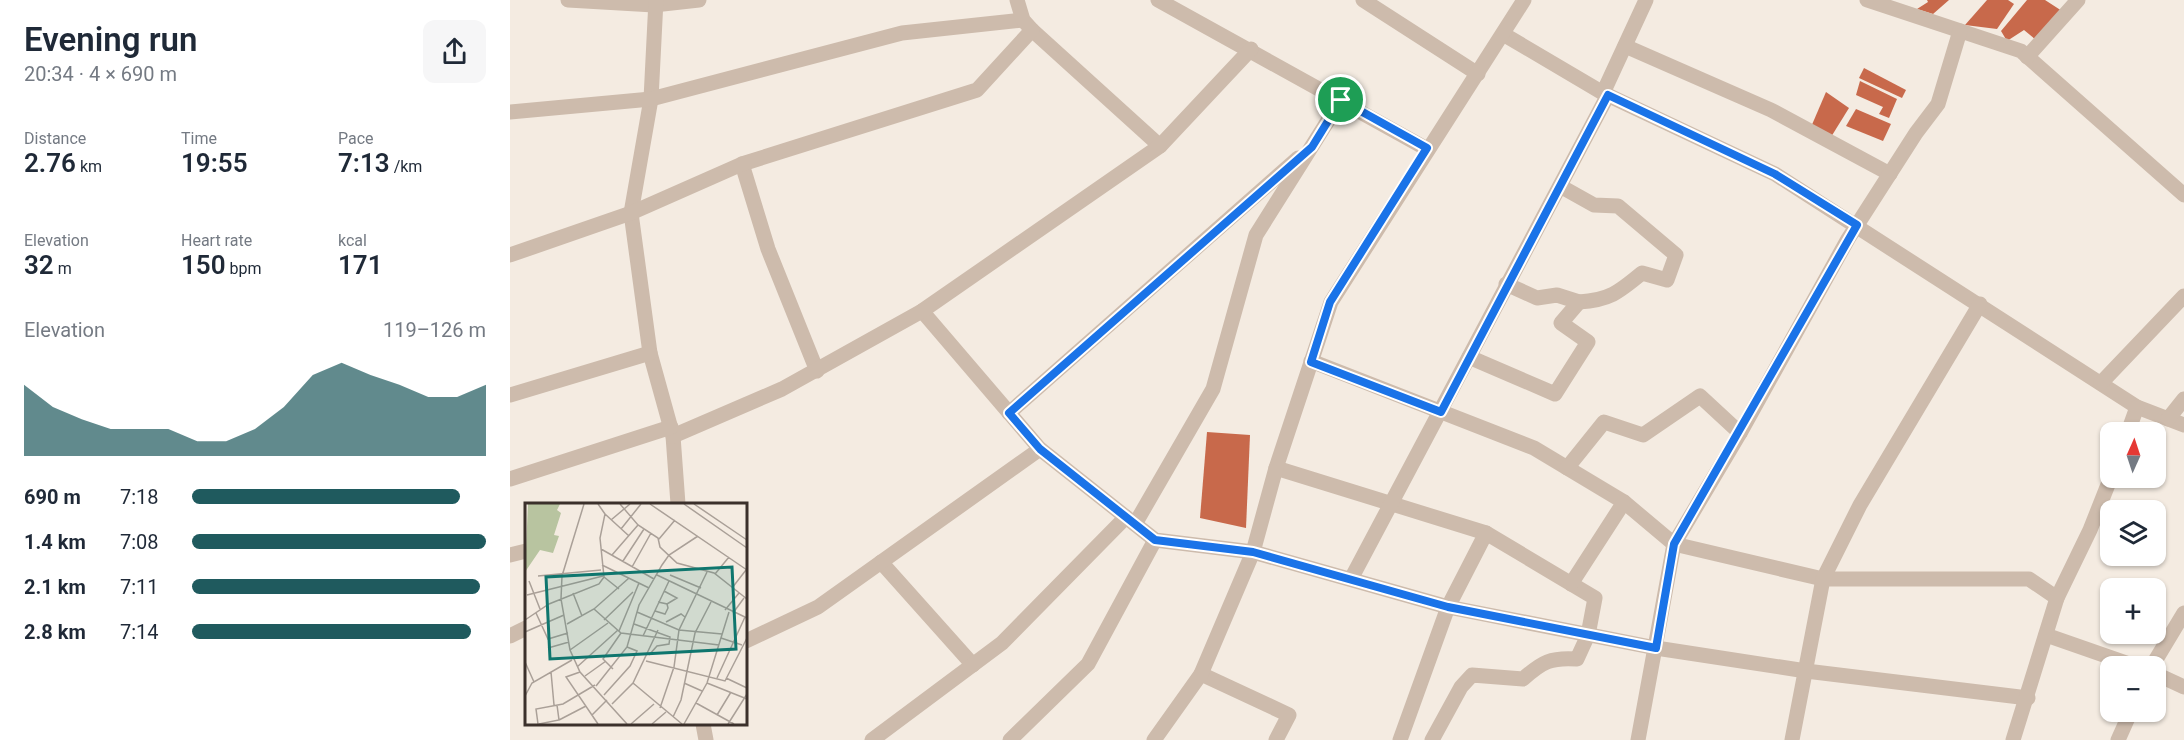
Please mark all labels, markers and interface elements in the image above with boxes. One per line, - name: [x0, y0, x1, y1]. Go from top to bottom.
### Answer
- text: Evening run: [24, 20, 197, 59]
- button: share: [423, 20, 486, 83]
- text: 20:34 · 4 × 690 m: [24, 62, 177, 86]
- pin: [1315, 74, 1366, 125]
- icon: arrive: [1324, 83, 1357, 116]
- text: Distance: [24, 129, 86, 148]
- text: Time: [181, 129, 217, 148]
- text: Pace: [338, 129, 374, 148]
- text: 2.76: [24, 148, 76, 178]
- text: 19:55: [181, 148, 248, 178]
- text: 7:13: [338, 148, 390, 178]
- text: km: [76, 157, 102, 176]
- text: /km: [390, 157, 422, 176]
- text: Elevation: [24, 231, 89, 250]
- text: Heart rate: [181, 231, 252, 250]
- text: kcal: [338, 231, 367, 250]
- text: 32: [24, 250, 54, 280]
- text: 150: [181, 250, 226, 280]
- text: 171: [338, 250, 383, 280]
- text: m: [54, 259, 72, 278]
- text: bpm: [226, 259, 262, 278]
- text: Elevation: [24, 318, 105, 342]
- text: 119–126 m: [383, 318, 486, 342]
- north arrow: [2100, 422, 2166, 488]
- map controls: [2100, 422, 2166, 722]
- text: 690 m: [24, 485, 81, 509]
- text: 7:18: [120, 485, 159, 509]
- button: layers: [2100, 500, 2166, 566]
- inset map: [525, 503, 747, 725]
- text: 1.4 km: [24, 530, 86, 554]
- text: 7:08: [120, 530, 159, 554]
- text: 2.1 km: [24, 575, 86, 599]
- text: 7:11: [120, 575, 159, 599]
- button: +: [2100, 578, 2166, 644]
- text: 2.8 km: [24, 620, 86, 644]
- text: 7:14: [120, 620, 159, 644]
- button: −: [2100, 656, 2166, 722]

